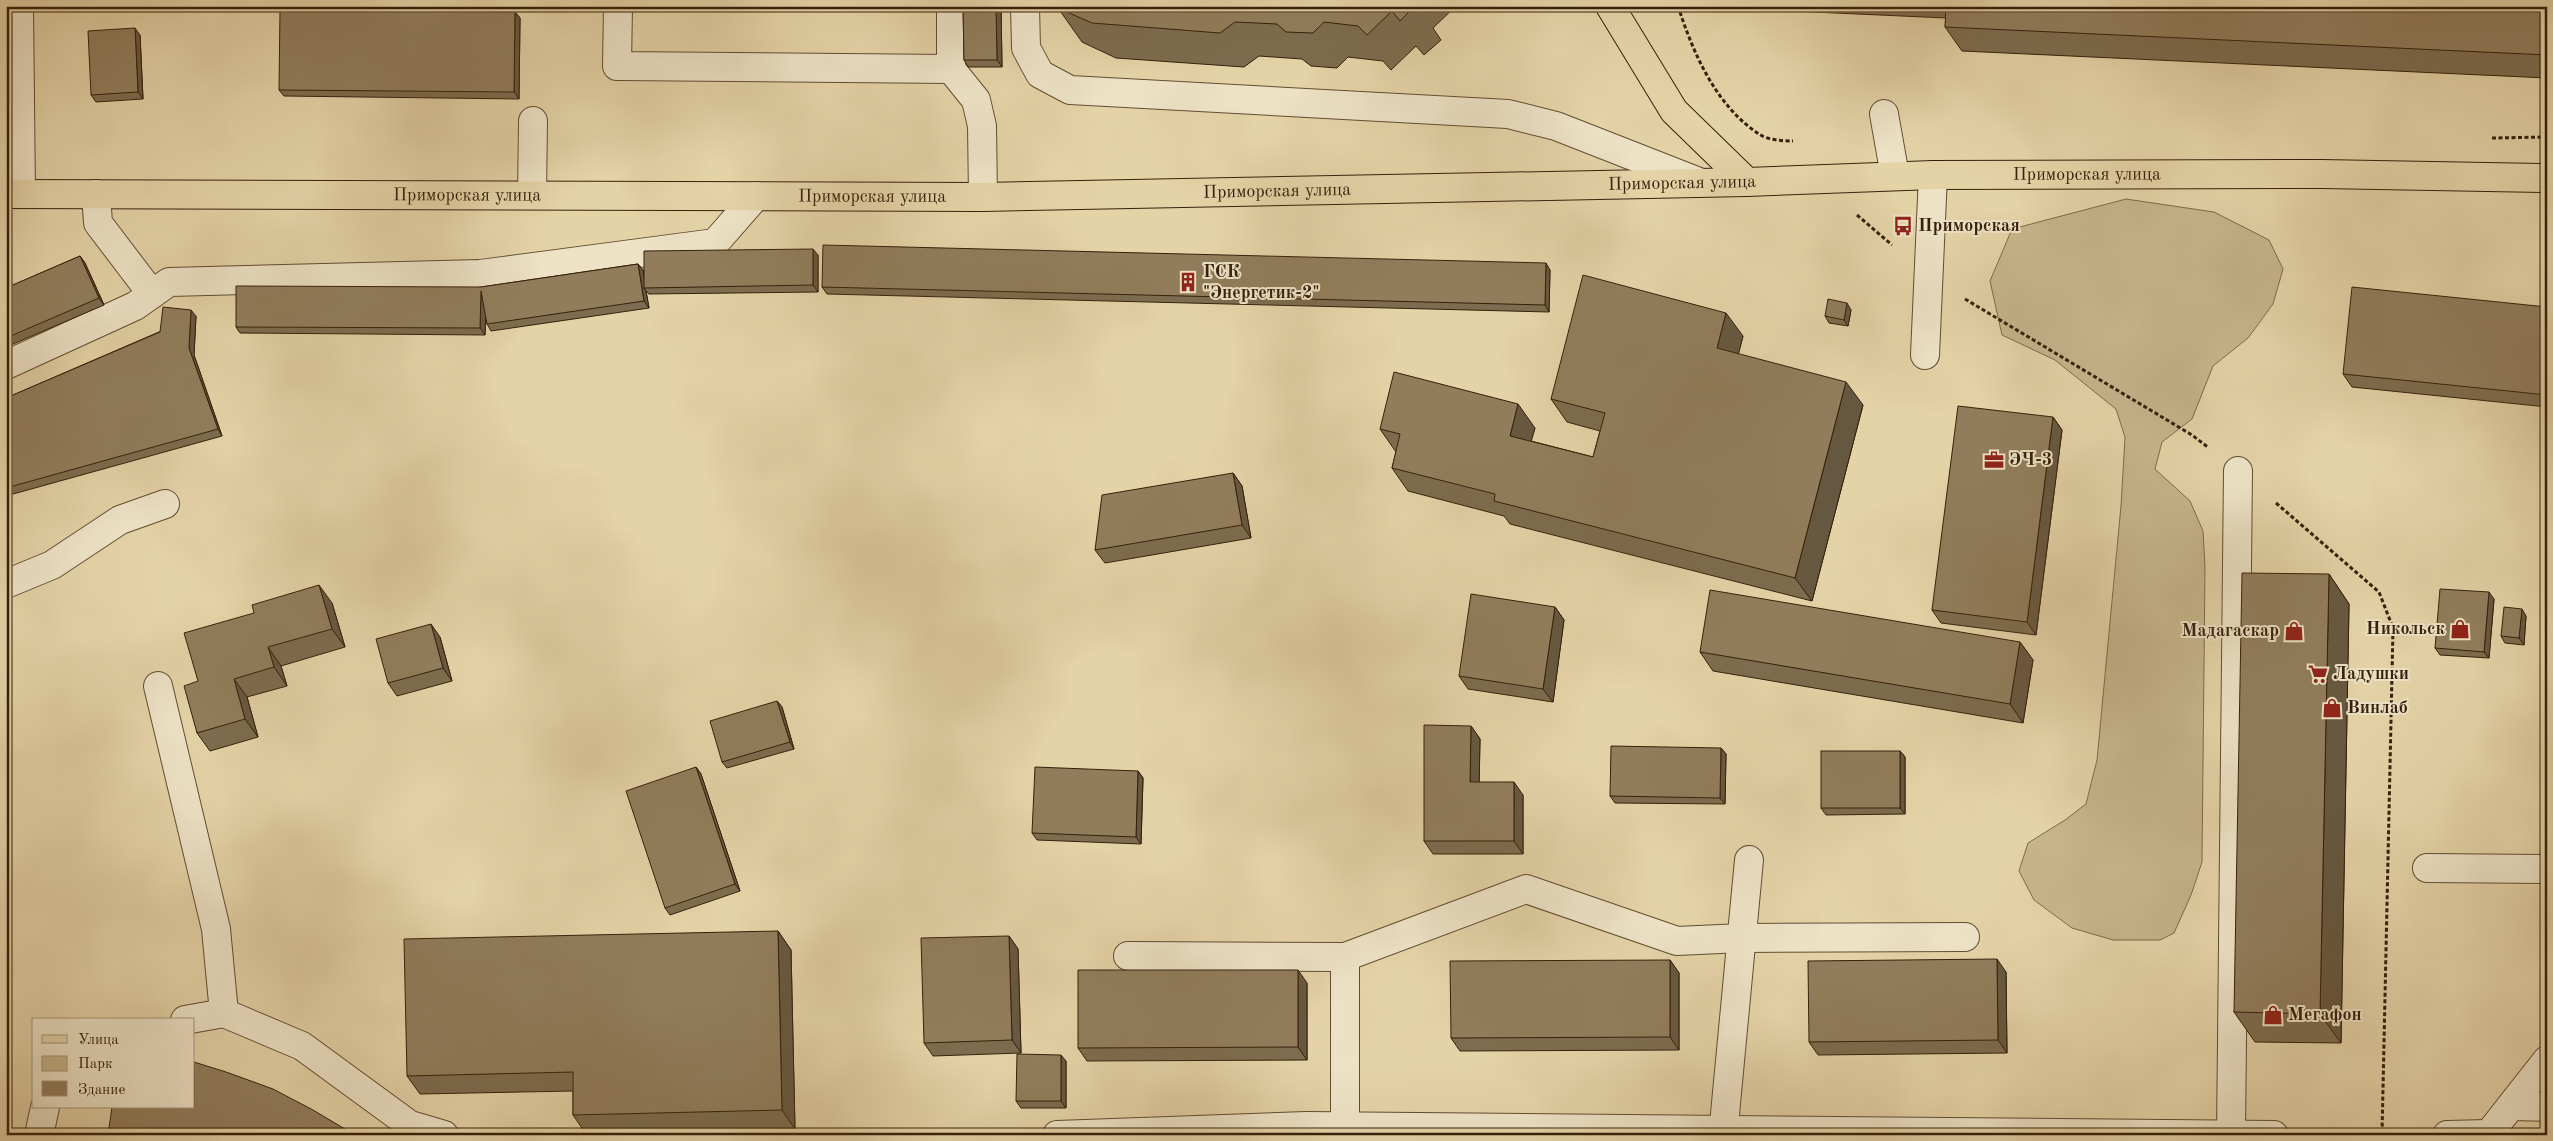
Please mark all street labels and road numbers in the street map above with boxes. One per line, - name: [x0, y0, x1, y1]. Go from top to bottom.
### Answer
- street label: Приморская улица: [2013, 165, 2161, 184]
- street label: Приморская улица: [1608, 173, 1756, 194]
- street label: Приморская улица: [1203, 181, 1351, 202]
- street label: Приморская улица: [393, 186, 541, 205]
- street label: Приморская улица: [798, 187, 946, 206]

